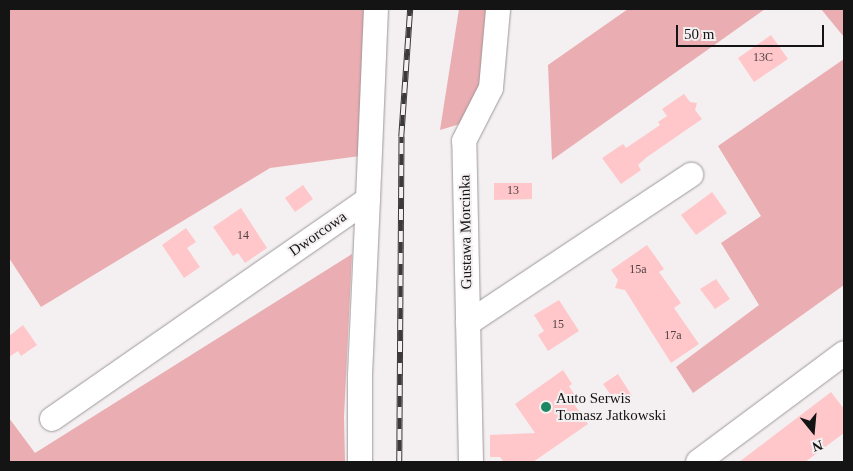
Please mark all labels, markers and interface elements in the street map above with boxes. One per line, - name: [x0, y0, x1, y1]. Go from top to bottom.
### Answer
- scale bar: [678, 15, 826, 47]
- text: 50 m: [684, 26, 714, 42]
- house number: 13C: [753, 51, 773, 65]
- street label: Gustawa Morcinka: [456, 175, 476, 289]
- house number: 13: [507, 184, 519, 198]
- street label: Dworcowa: [286, 208, 350, 260]
- house number: 14: [237, 229, 249, 243]
- house number: 15a: [629, 263, 647, 277]
- house number: 15: [552, 318, 564, 332]
- house number: 17a: [664, 329, 682, 343]
- place label: Auto Serwis Tomasz Jatkowski: [556, 389, 666, 424]
- marker: Auto Serwis Tomasz Jatkowski: [540, 401, 552, 413]
- north arrow: [788, 406, 838, 456]
- text: N: [810, 437, 825, 454]

